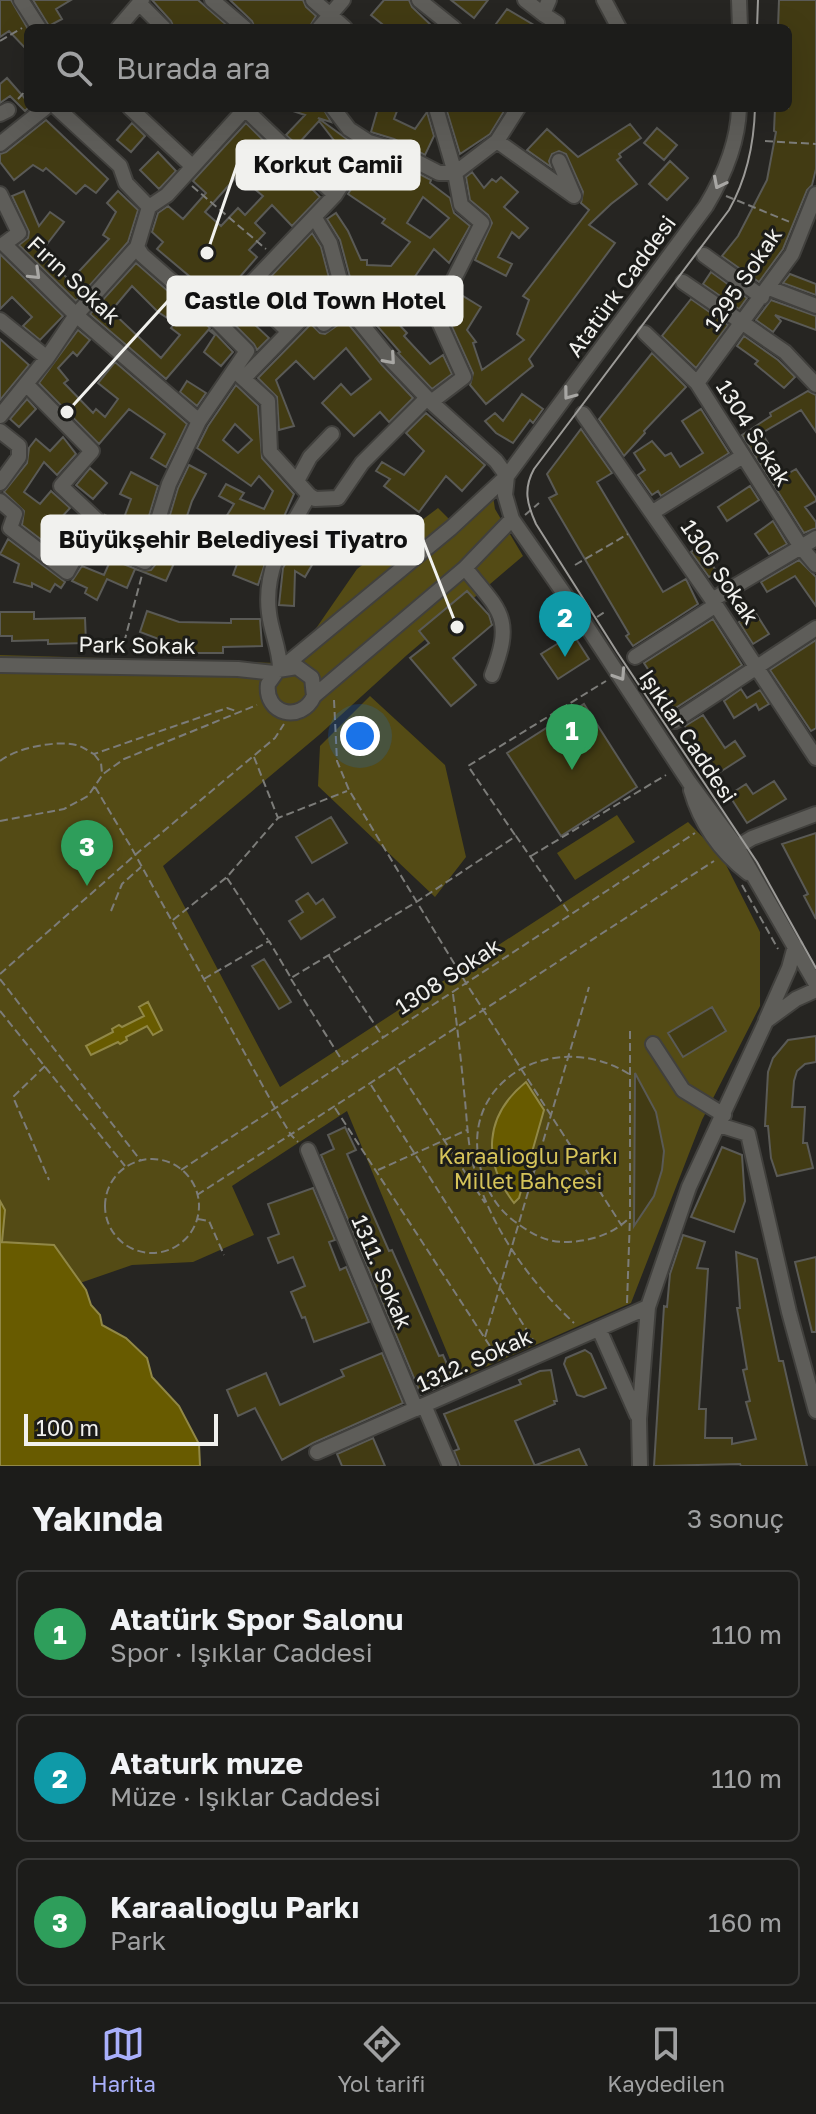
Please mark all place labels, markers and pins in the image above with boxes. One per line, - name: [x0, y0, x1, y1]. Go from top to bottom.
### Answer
- callout: Korkut Camii: [237, 141, 419, 189]
- callout: Castle Old Town Hotel: [168, 277, 462, 325]
- callout: Büyükşehir Belediyesi Tiyatro: [42, 516, 423, 564]
- pin: 2: [539, 591, 591, 657]
- pin: 1: [546, 704, 598, 770]
- pin: 3: [61, 820, 113, 886]

